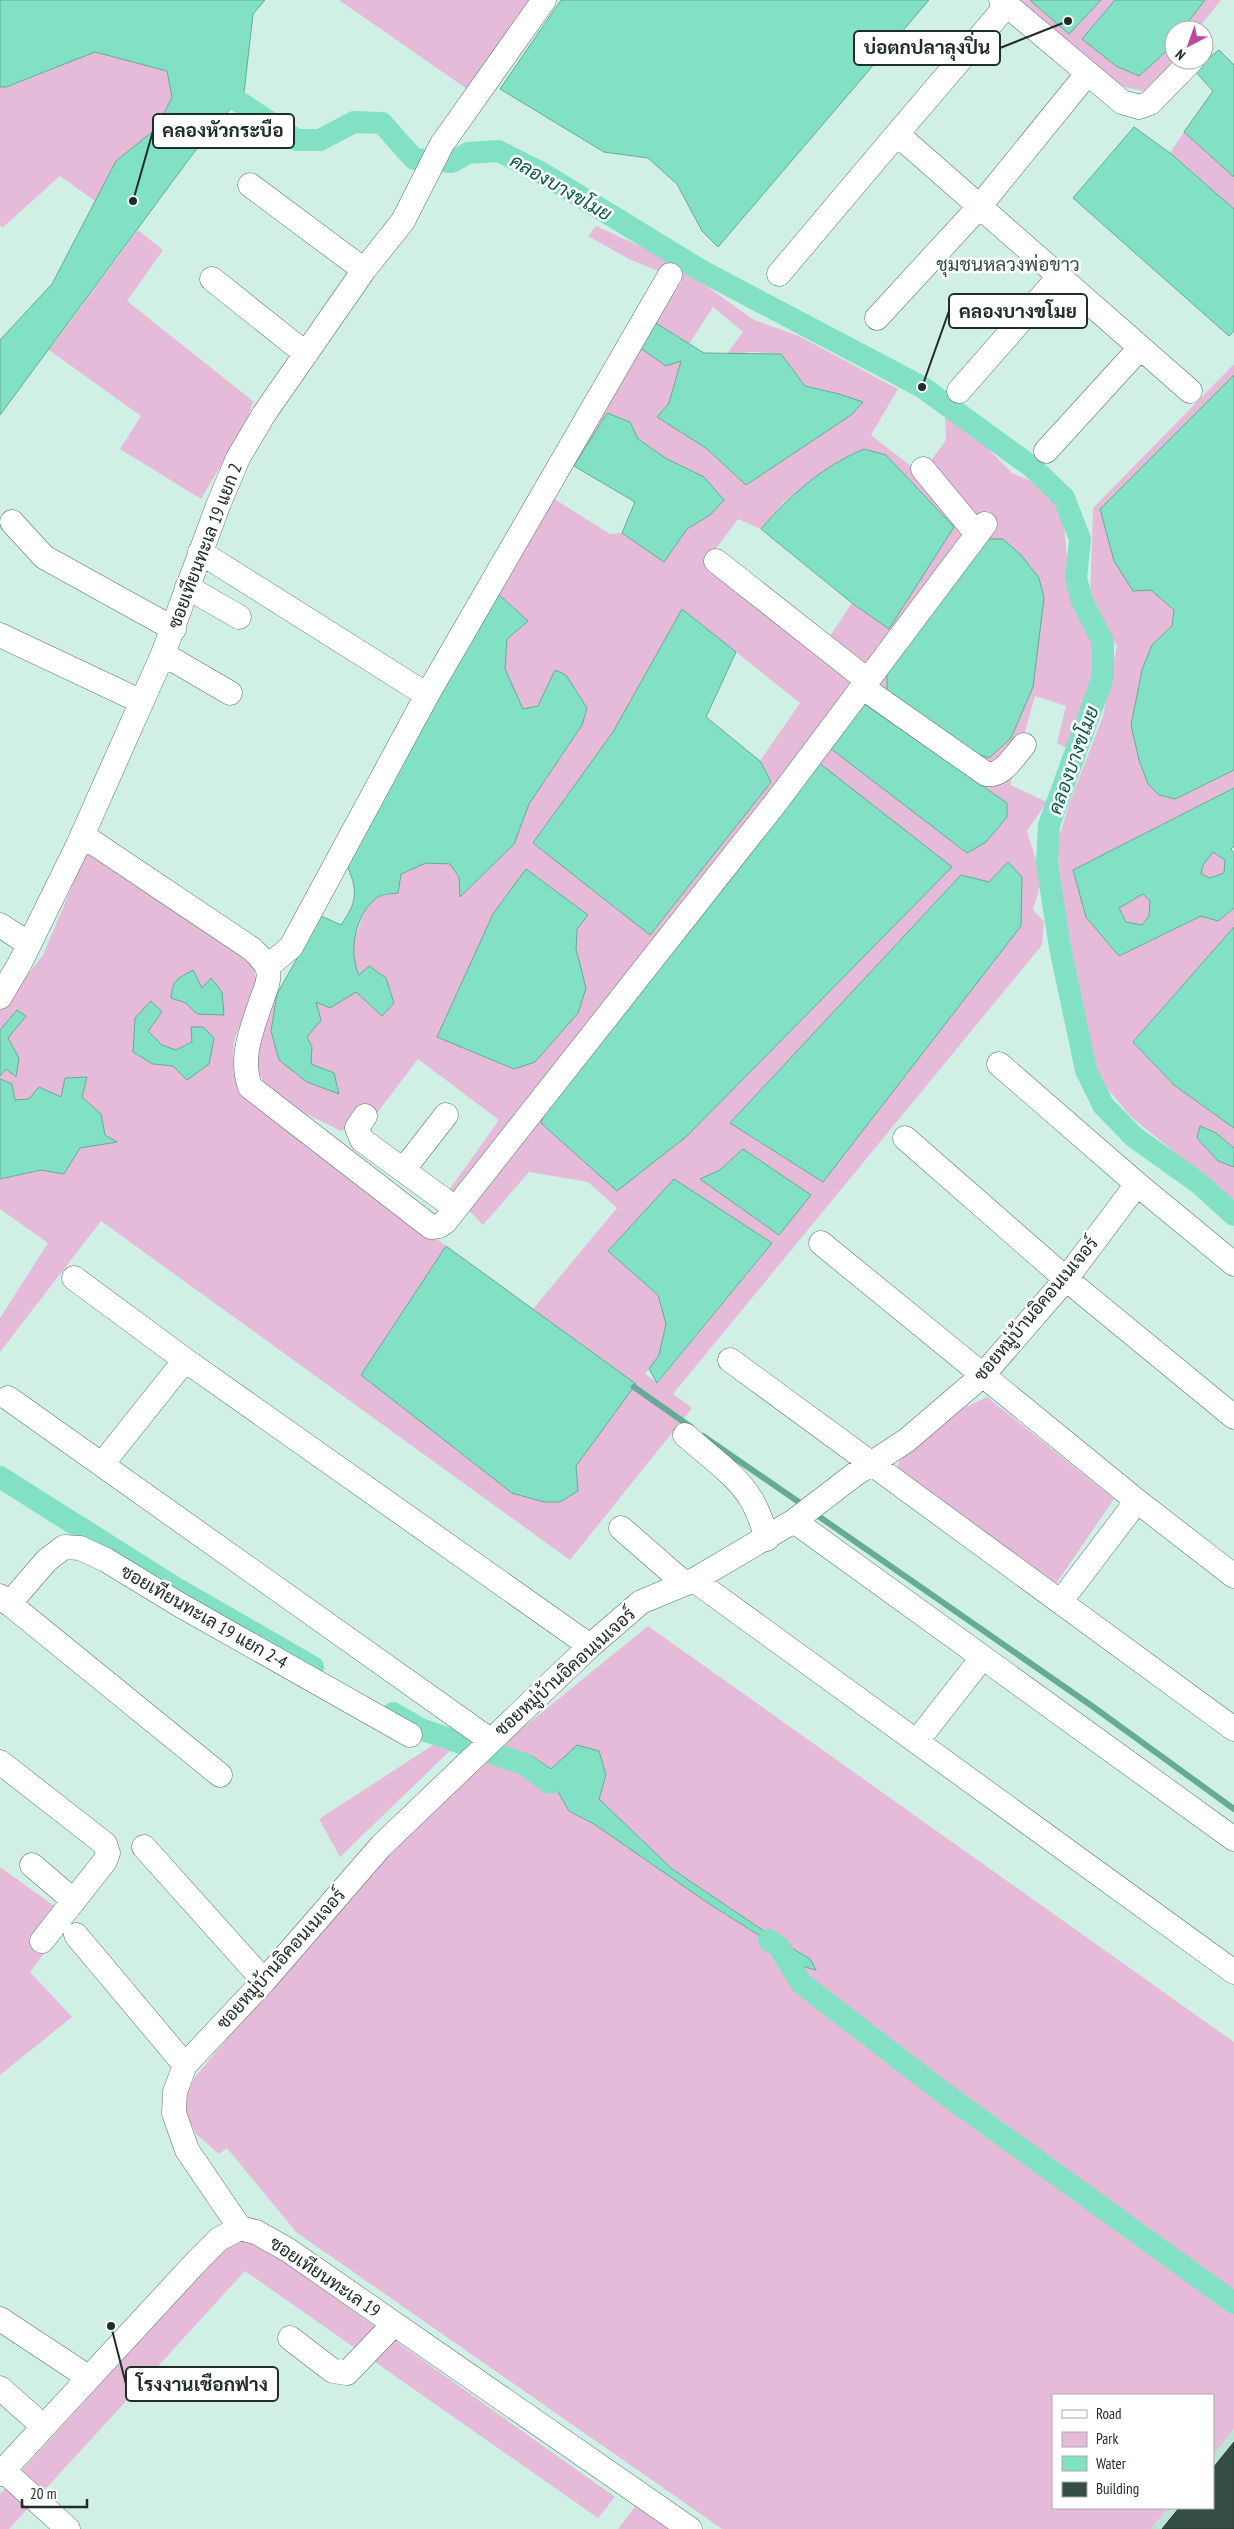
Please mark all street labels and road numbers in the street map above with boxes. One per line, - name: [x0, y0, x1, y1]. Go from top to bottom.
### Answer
- street label: ซอยเทียนทะเล 19 แยก 2: [161, 459, 247, 632]
- street label: ซอยหมู่บ้านอิคอนเนเจอร์: [968, 1231, 1105, 1387]
- street label: ซอยเทียนทะเล 19 แยก 2-4: [117, 1559, 292, 1674]
- street label: ซอยหมู่บ้านอิคอนเนเจอร์: [489, 1601, 641, 1742]
- street label: ซอยหมู่บ้านอิคอนเนเจอร์: [211, 1883, 352, 2035]
- street label: ซอยเทียนทะเล 19: [266, 2230, 386, 2322]

